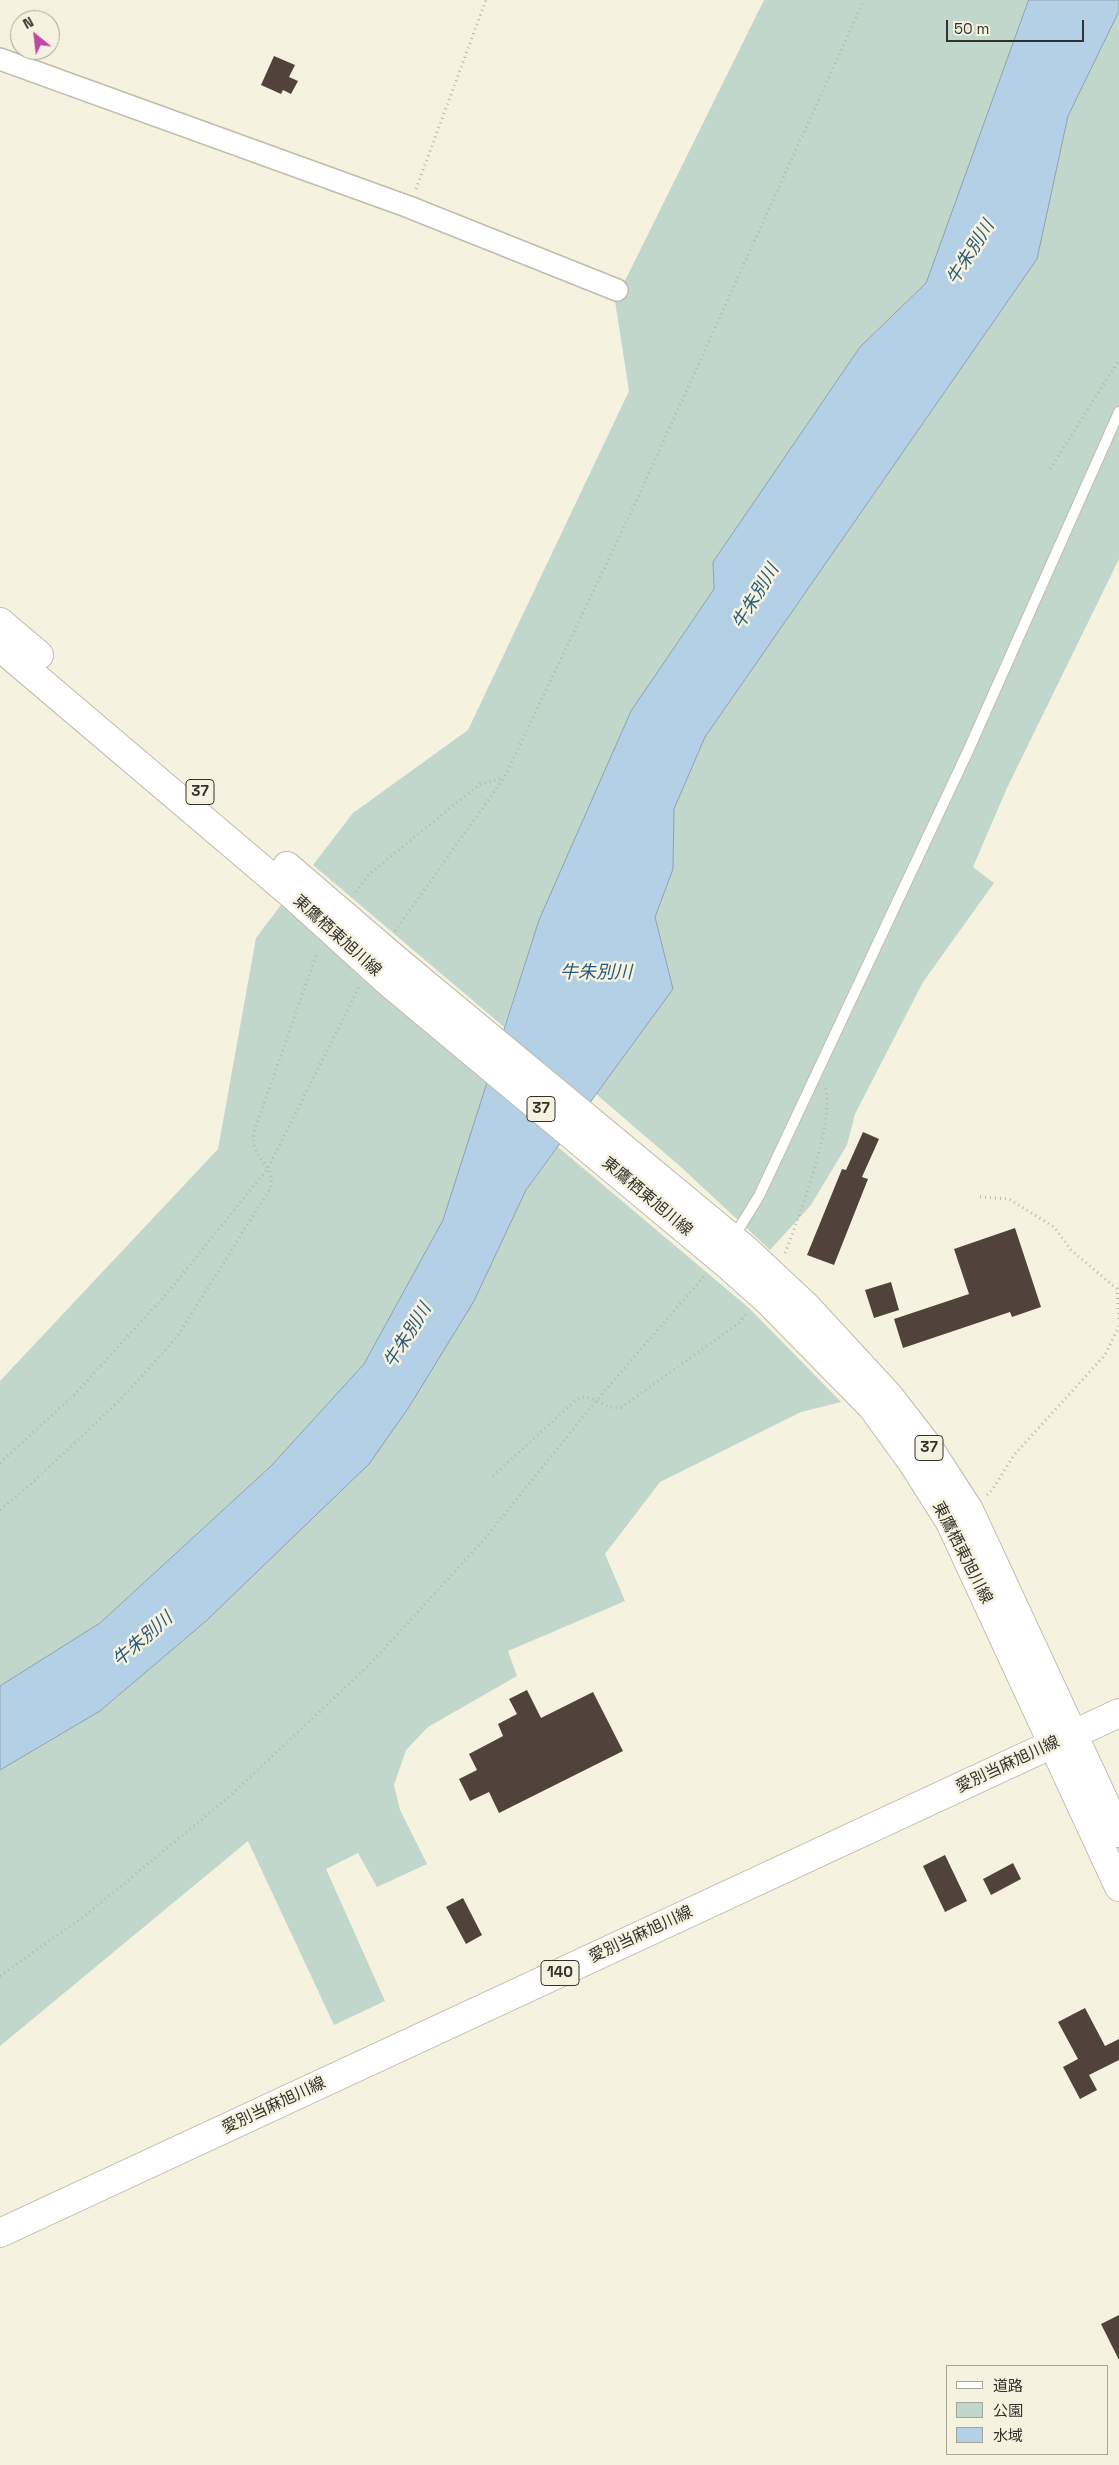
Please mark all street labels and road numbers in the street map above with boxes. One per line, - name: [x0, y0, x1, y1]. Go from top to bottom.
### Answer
- road number: 37: [186, 780, 214, 804]
- street label: 東鷹栖東旭川線: [289, 891, 385, 981]
- road number: 37: [527, 1096, 555, 1122]
- street label: 東鷹栖東旭川線: [598, 1154, 696, 1240]
- road number: 37: [915, 1436, 943, 1460]
- street label: 東鷹栖東旭川線: [928, 1499, 996, 1607]
- street label: 愛別当麻旭川線: [953, 1733, 1063, 1797]
- street label: 愛別当麻旭川線: [586, 1903, 696, 1967]
- road number: 140: [541, 1960, 579, 1986]
- street label: 愛別当麻旭川線: [219, 2074, 329, 2138]

